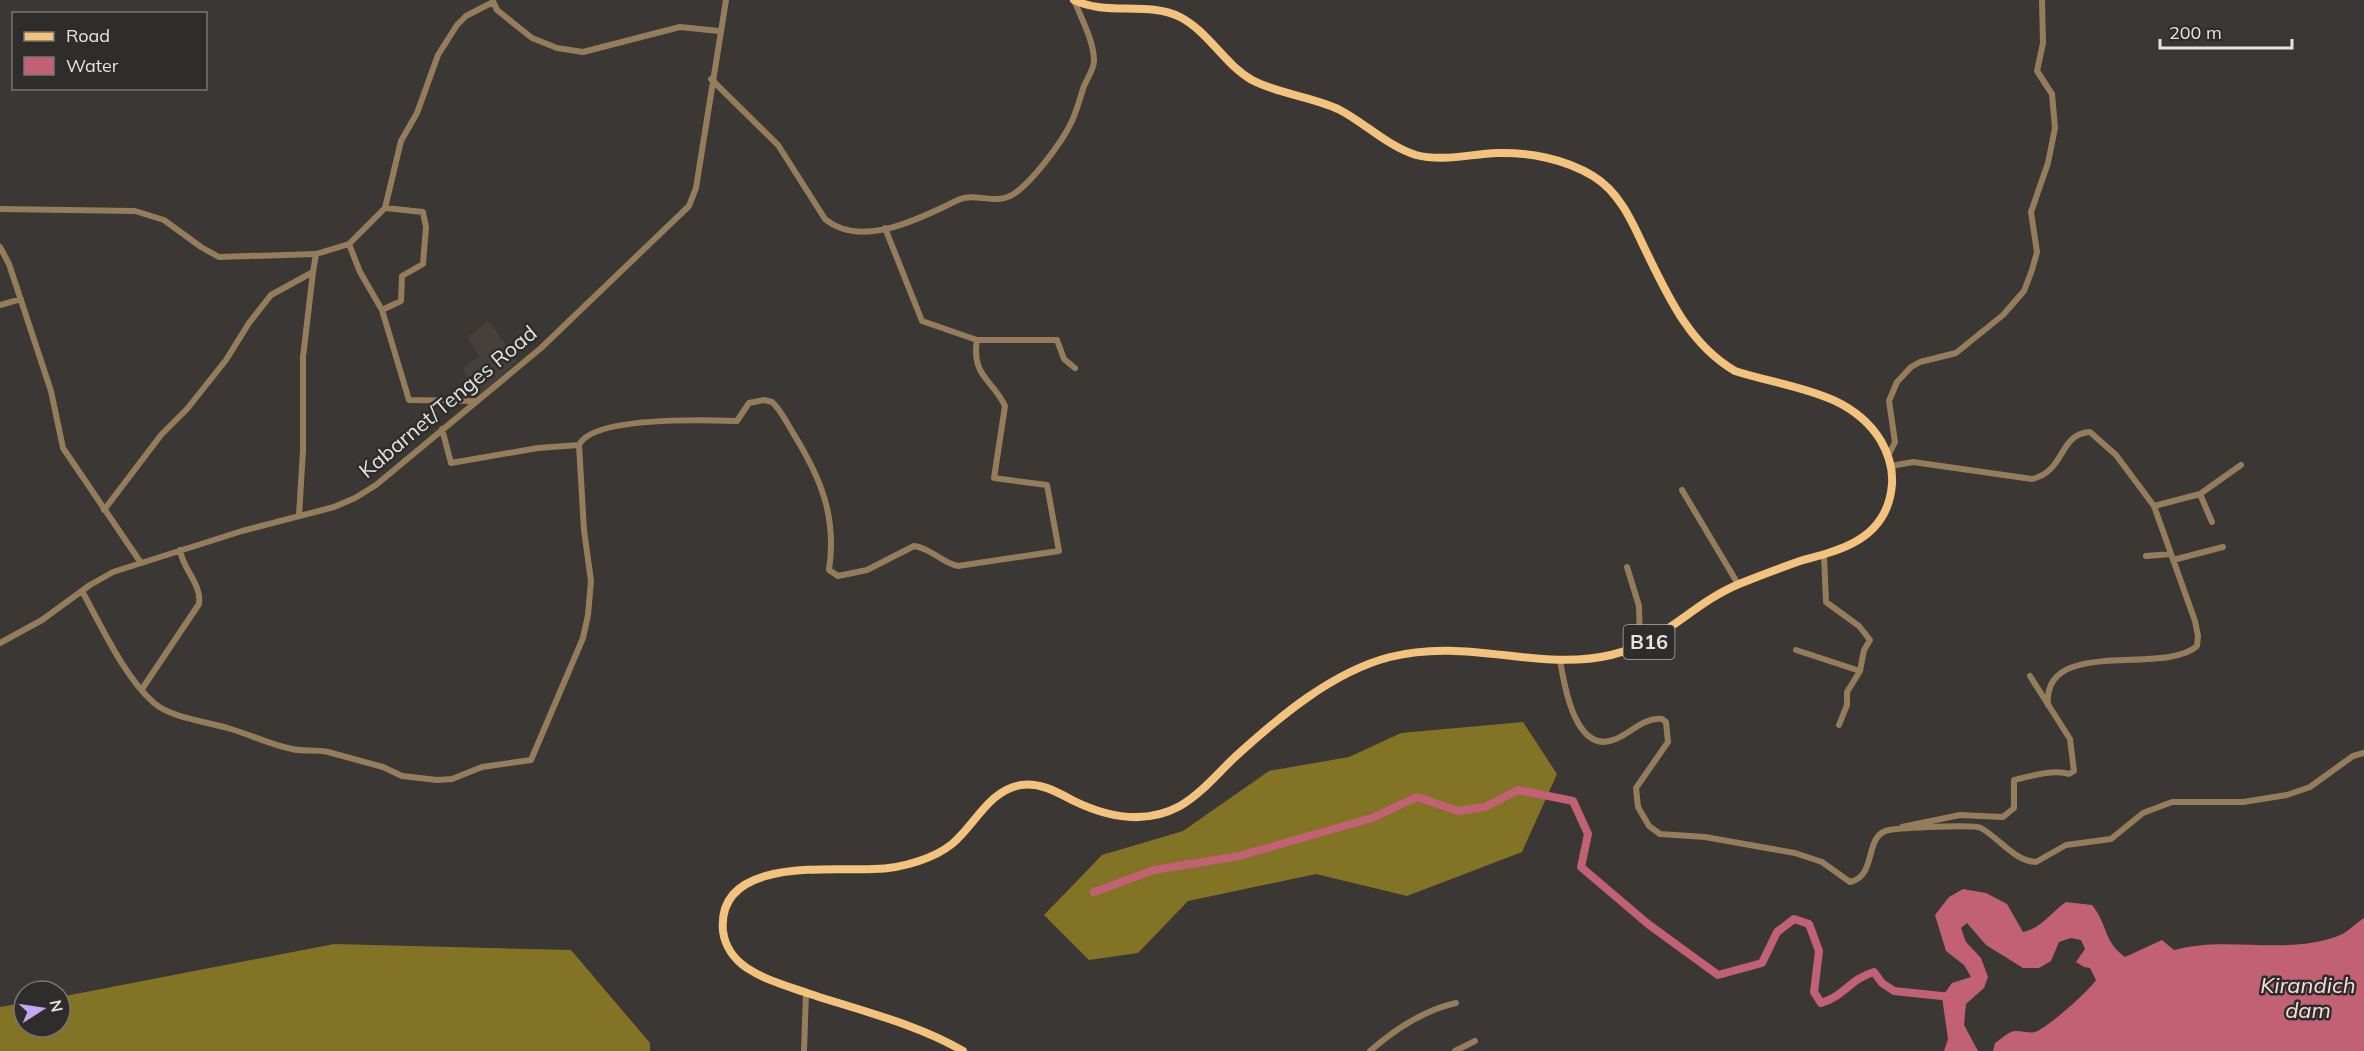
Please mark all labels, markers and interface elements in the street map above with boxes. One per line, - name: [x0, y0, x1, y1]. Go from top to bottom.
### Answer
- legend: [12, 12, 207, 90]
- scale bar: [2160, 12, 2292, 50]
- text: 200 m: [2169, 21, 2222, 44]
- text: Road: [66, 24, 110, 47]
- text: Water: [66, 54, 119, 77]
- street label: Kabarnet/Tenges Road: [353, 319, 542, 483]
- road number: B16: [1624, 625, 1674, 659]
- water label: Kirandich dam: [2260, 971, 2356, 1024]
- north arrow: [12, 979, 72, 1039]
- text: N: [46, 998, 68, 1014]

